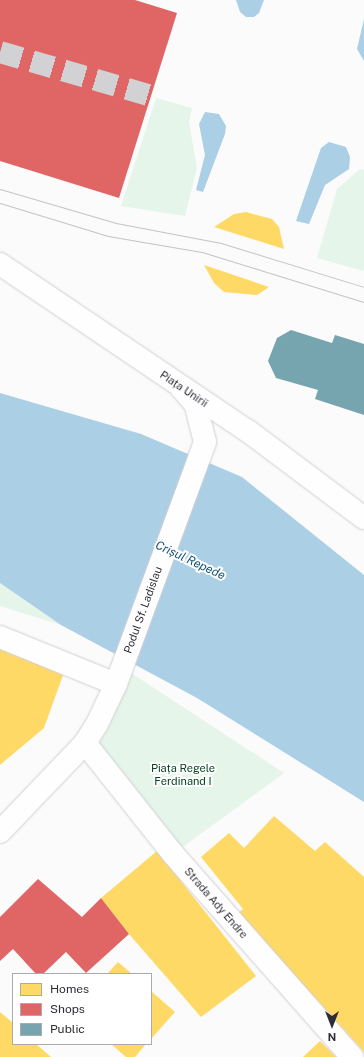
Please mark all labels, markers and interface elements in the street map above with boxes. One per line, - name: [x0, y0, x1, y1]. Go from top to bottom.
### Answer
- street label: Piața Unirii: [157, 368, 211, 410]
- water label: Crișul Repede: [153, 538, 227, 584]
- street label: Podul Sf. Ladislau: [121, 565, 165, 655]
- park label: Piața Regele Ferdinand I: [151, 762, 215, 788]
- street label: Strada Ady Endre: [182, 865, 250, 941]
- legend: [12, 973, 152, 1045]
- text: Homes: [50, 982, 89, 996]
- text: Shops: [50, 1002, 85, 1016]
- north arrow: [312, 1005, 352, 1045]
- text: Public: [50, 1022, 85, 1036]
- text: N: [328, 1031, 336, 1043]

